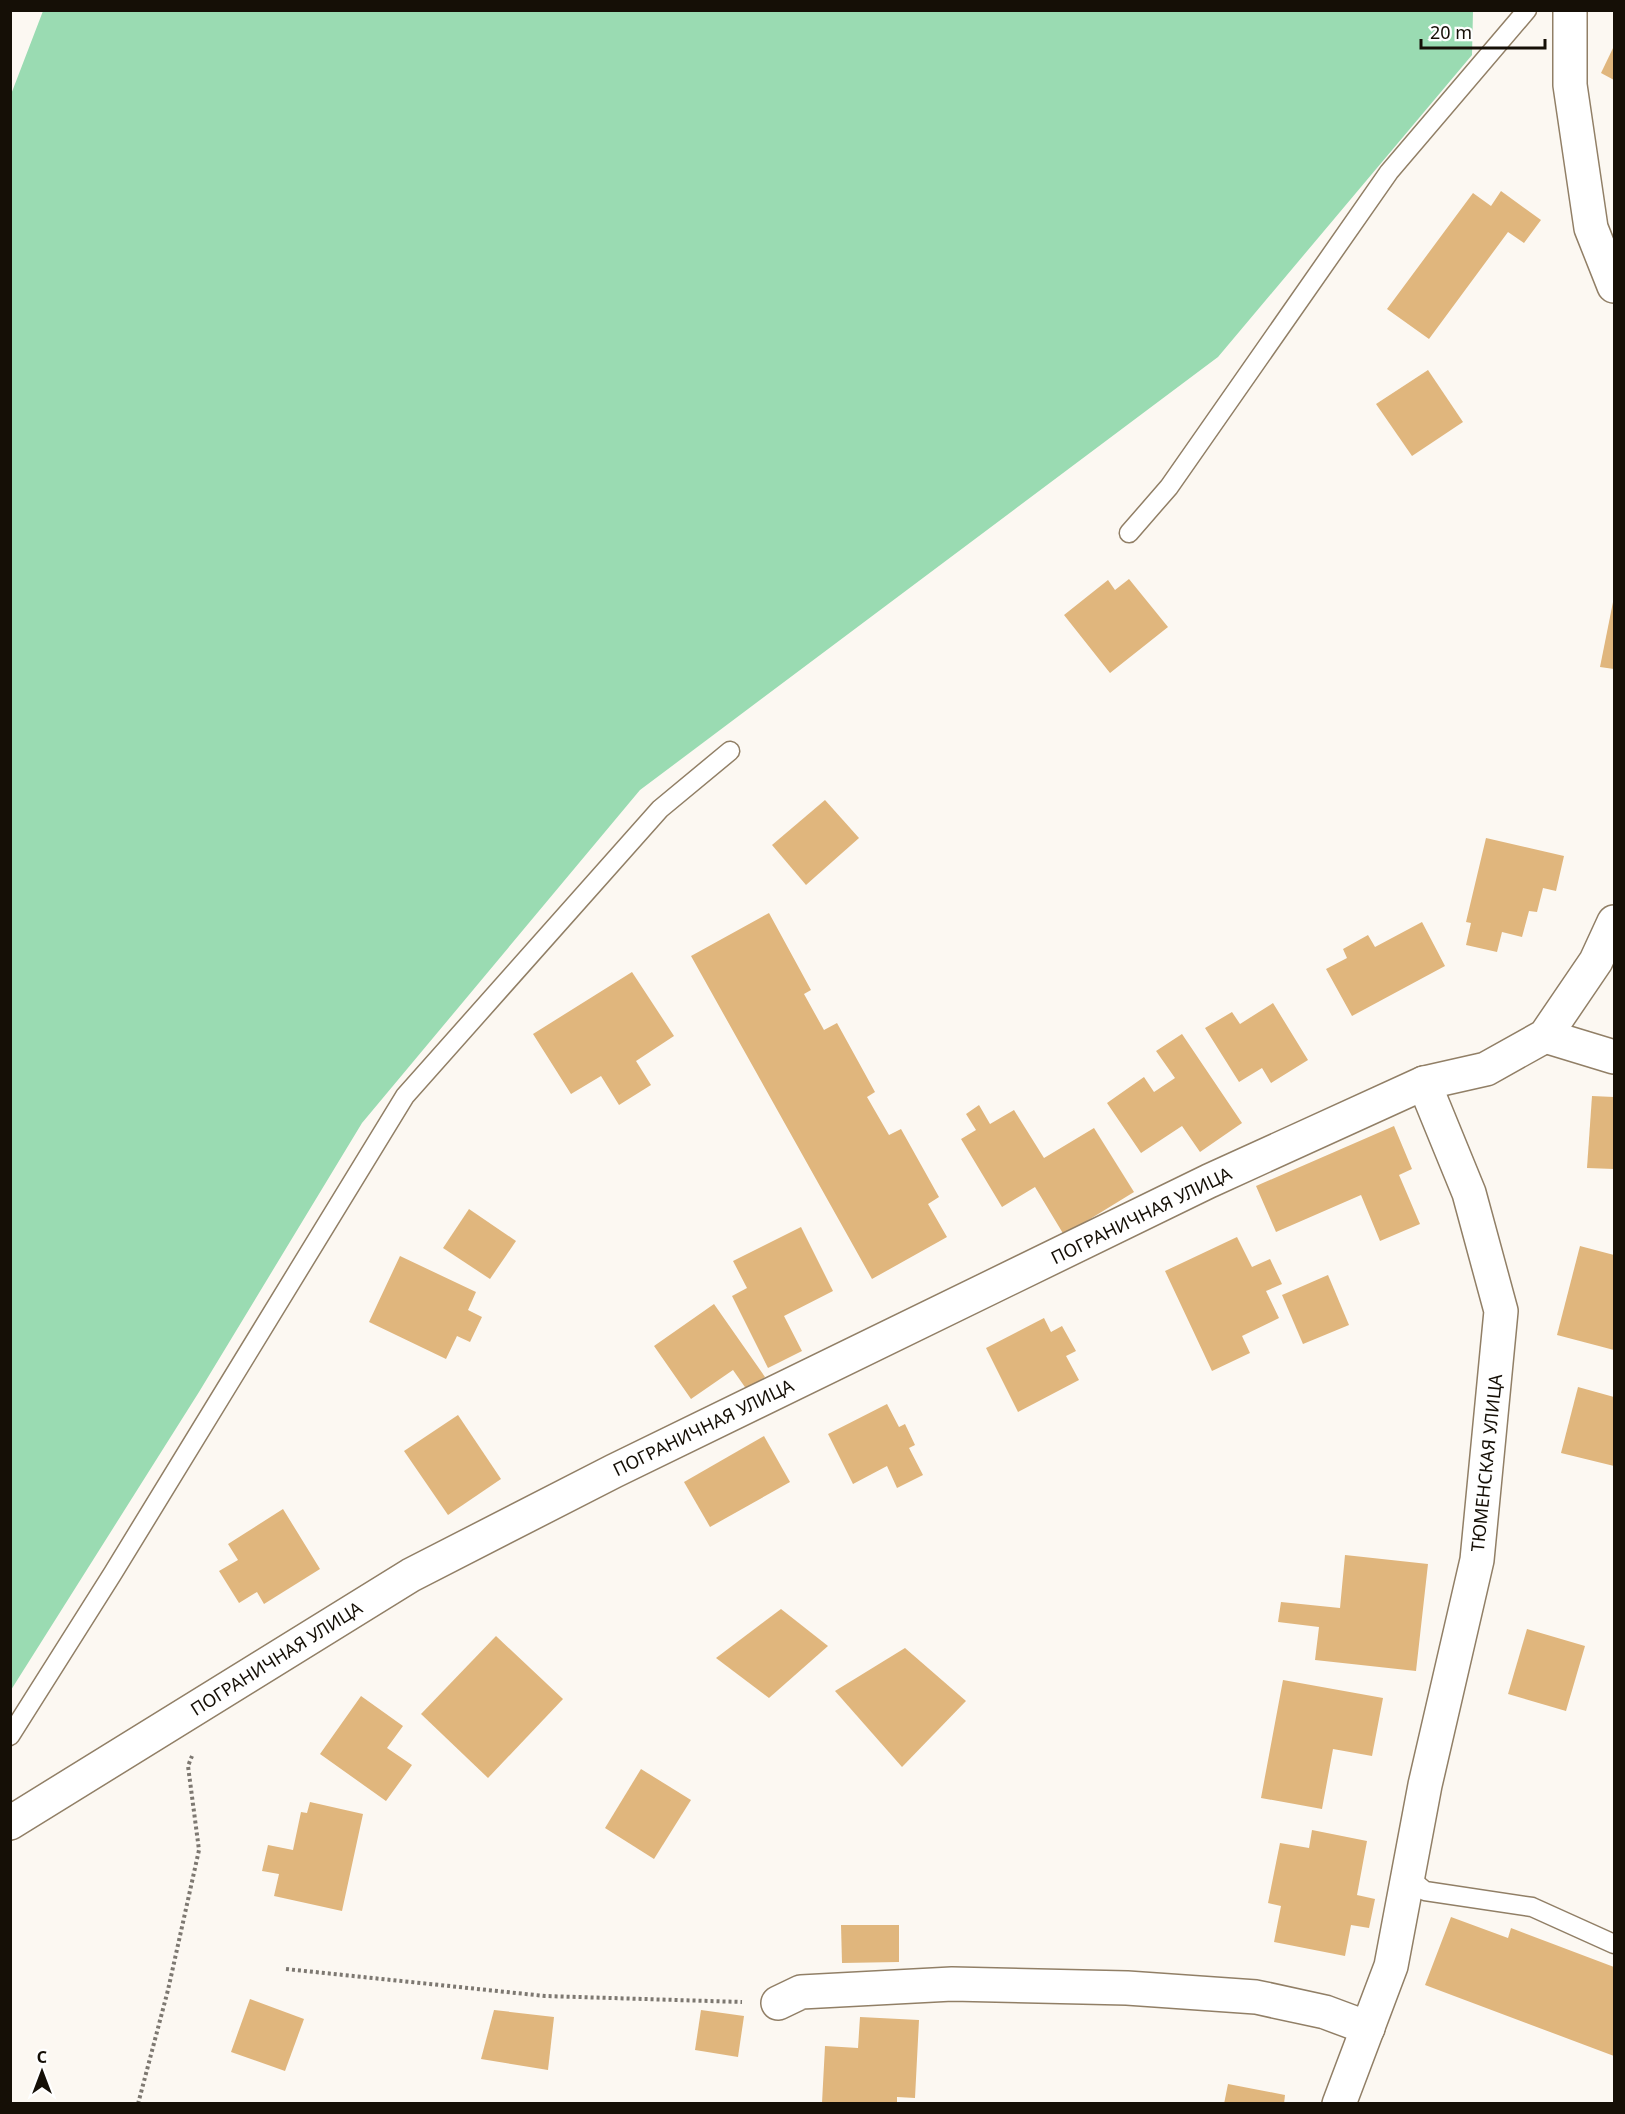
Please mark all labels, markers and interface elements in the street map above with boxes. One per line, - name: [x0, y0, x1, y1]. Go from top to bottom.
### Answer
- scale bar: [1421, 12, 1546, 50]
- text: 20 m: [1430, 20, 1472, 44]
- street label: ПОГРАНИЧНАЯ УЛИЦА: [1047, 1161, 1236, 1269]
- street label: ТЮМЕНСКАЯ УЛИЦА: [1465, 1372, 1507, 1553]
- street label: ПОГРАНИЧНАЯ УЛИЦА: [609, 1373, 798, 1481]
- street label: ПОГРАНИЧНАЯ УЛИЦА: [186, 1595, 367, 1721]
- north arrow: [12, 2042, 72, 2102]
- text: С: [37, 2046, 47, 2068]

